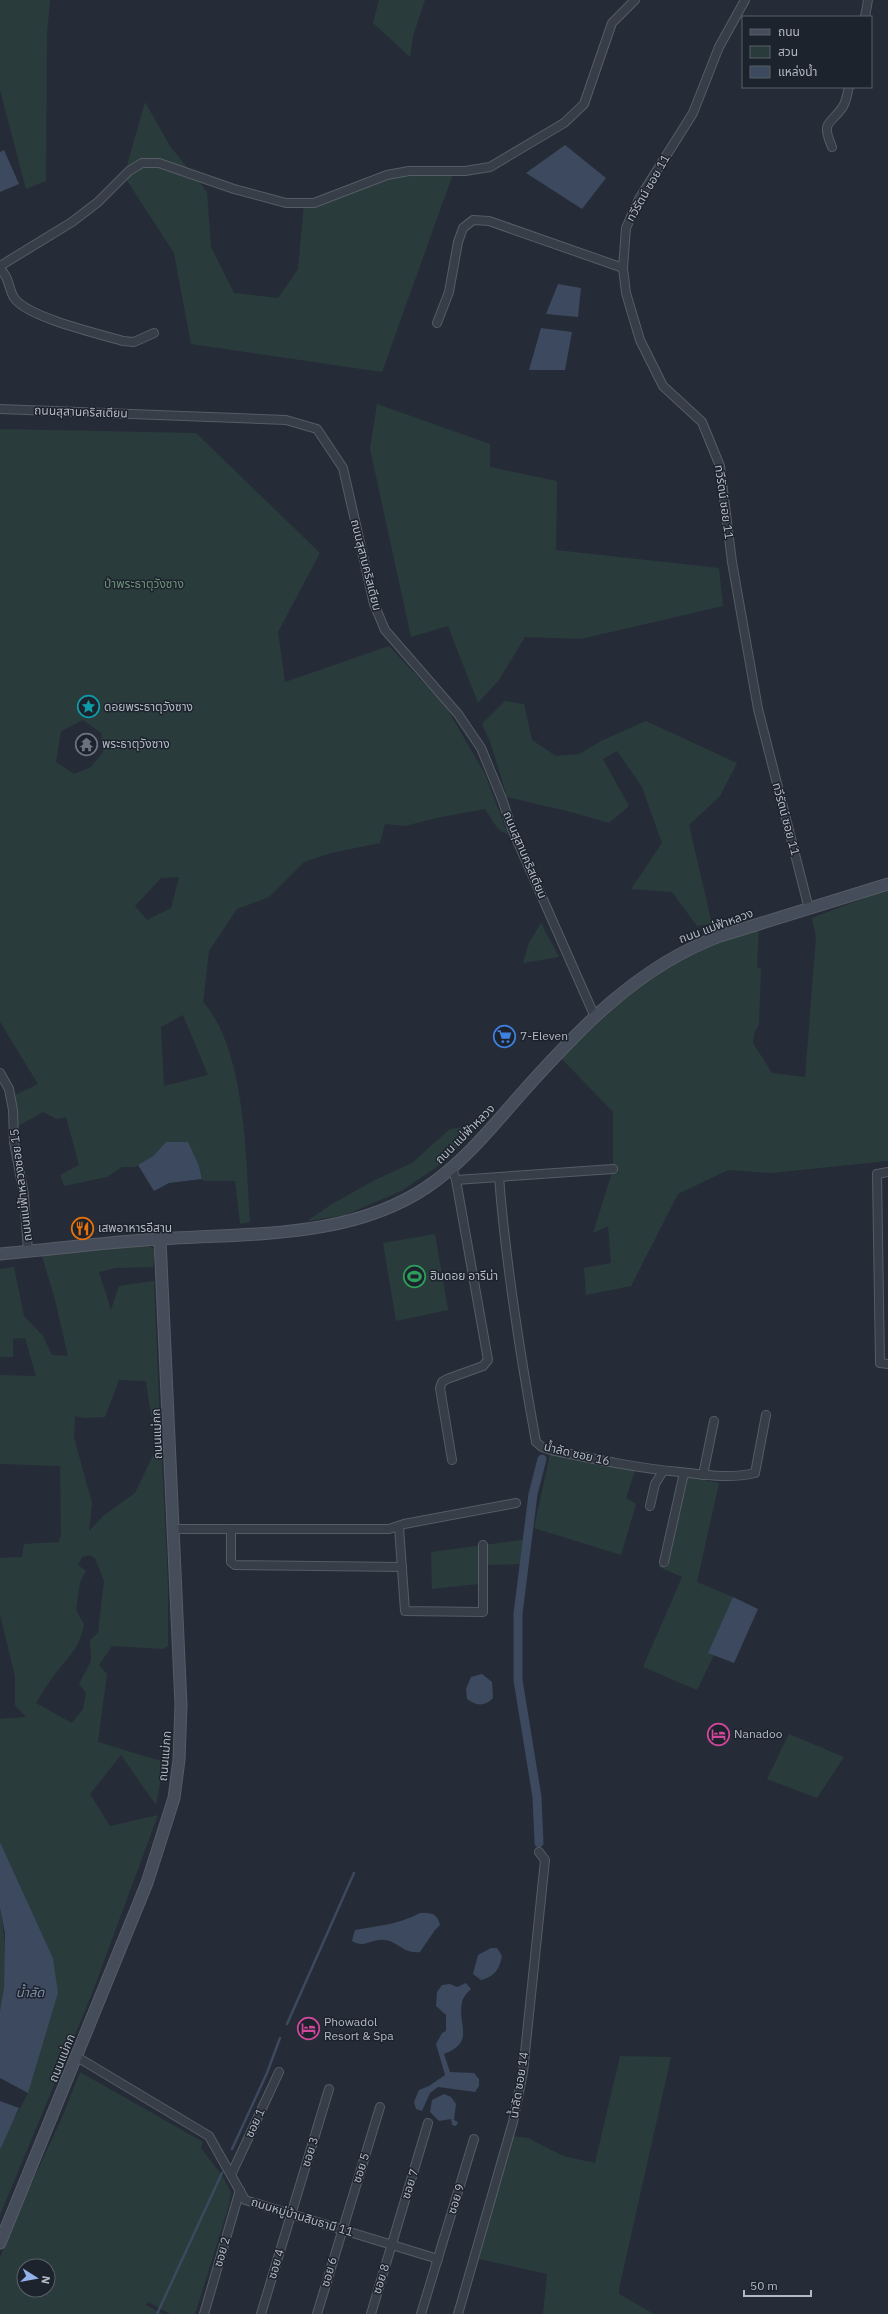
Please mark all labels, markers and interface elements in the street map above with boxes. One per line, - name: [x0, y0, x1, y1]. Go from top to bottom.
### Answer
- legend: [742, 16, 872, 88]
- text: ถนน: [778, 24, 800, 39]
- text: สวน: [778, 44, 798, 59]
- text: แหล่งน้ำ: [778, 63, 817, 79]
- street label: ทวีรัตน์ ซอย 11: [622, 152, 673, 224]
- street label: ถนนสุสานคริสเตียน: [34, 402, 128, 421]
- street label: ทวีรัตน์ ซอย 11: [712, 464, 737, 540]
- street label: ถนนสุสานคริสเตียน: [348, 518, 385, 612]
- park label: ป่าพระธาตุวังซาง: [104, 576, 184, 591]
- place icon: ดอยพระธาตุวังซาง: [75, 694, 101, 720]
- place label: ดอยพระธาตุวังซาง: [104, 699, 193, 714]
- temple icon: พระธาตุวังซาง: [74, 731, 100, 757]
- place label: พระธาตุวังซาง: [102, 736, 170, 751]
- street label: ทวีรัตน์ ซอย 11: [770, 781, 803, 857]
- street label: ถนนสุสานคริสเตียน: [500, 809, 551, 901]
- street label: ถนน แม่ฟ้าหลวง: [676, 905, 755, 946]
- supermarket icon: 7-Eleven: [492, 1023, 518, 1049]
- place label: 7-Eleven: [520, 1028, 568, 1043]
- street label: ถนน แม่ฟ้าหลวง: [432, 1101, 498, 1167]
- street label: ถนนแม่ฟ้าหลวงซอย 15: [6, 1128, 35, 1242]
- restaurant icon: เสพอาหารอีสาน: [69, 1215, 95, 1241]
- place label: เสพอาหารอีสาน: [98, 1220, 172, 1235]
- sports icon: ฮิมดอย อารีน่า: [402, 1263, 428, 1289]
- place label: ฮิมดอย อารีน่า: [430, 1268, 498, 1283]
- street label: ถนนแม่กก: [148, 1409, 165, 1460]
- street label: น้ำลัด ซอย 16: [543, 1438, 612, 1468]
- hotel icon: Nanadoo: [705, 1721, 731, 1747]
- place label: Nanadoo: [734, 1726, 783, 1741]
- street label: ถนนแม่กก: [155, 1730, 174, 1782]
- water label: น้ำลัด: [16, 1983, 45, 2001]
- place label: Phowadol Resort & Spa: [324, 2014, 394, 2043]
- hotel icon: Phowadol Resort & Spa: [296, 2016, 322, 2042]
- street label: ถนนแม่กก: [45, 2032, 78, 2084]
- street label: น้ำลัด ซอย 14: [505, 2050, 531, 2119]
- street label: ซอย 1: [241, 2106, 268, 2140]
- street label: ซอย 3: [298, 2135, 321, 2169]
- street label: ซอย 5: [349, 2151, 372, 2185]
- street label: ซอย 7: [398, 2167, 421, 2201]
- street label: ซอย 9: [444, 2182, 467, 2216]
- street label: ถนนหมู่บ้านสินธานี 11: [249, 2194, 355, 2239]
- street label: ซอย 2: [210, 2235, 233, 2269]
- street label: ซอย 4: [264, 2247, 287, 2281]
- street label: ซอย 6: [317, 2255, 340, 2289]
- north arrow: [16, 2258, 56, 2298]
- street label: ซอย 8: [369, 2262, 392, 2296]
- scale bar: [744, 2272, 811, 2298]
- text: N: [38, 2275, 53, 2285]
- text: 50 m: [750, 2278, 778, 2293]

